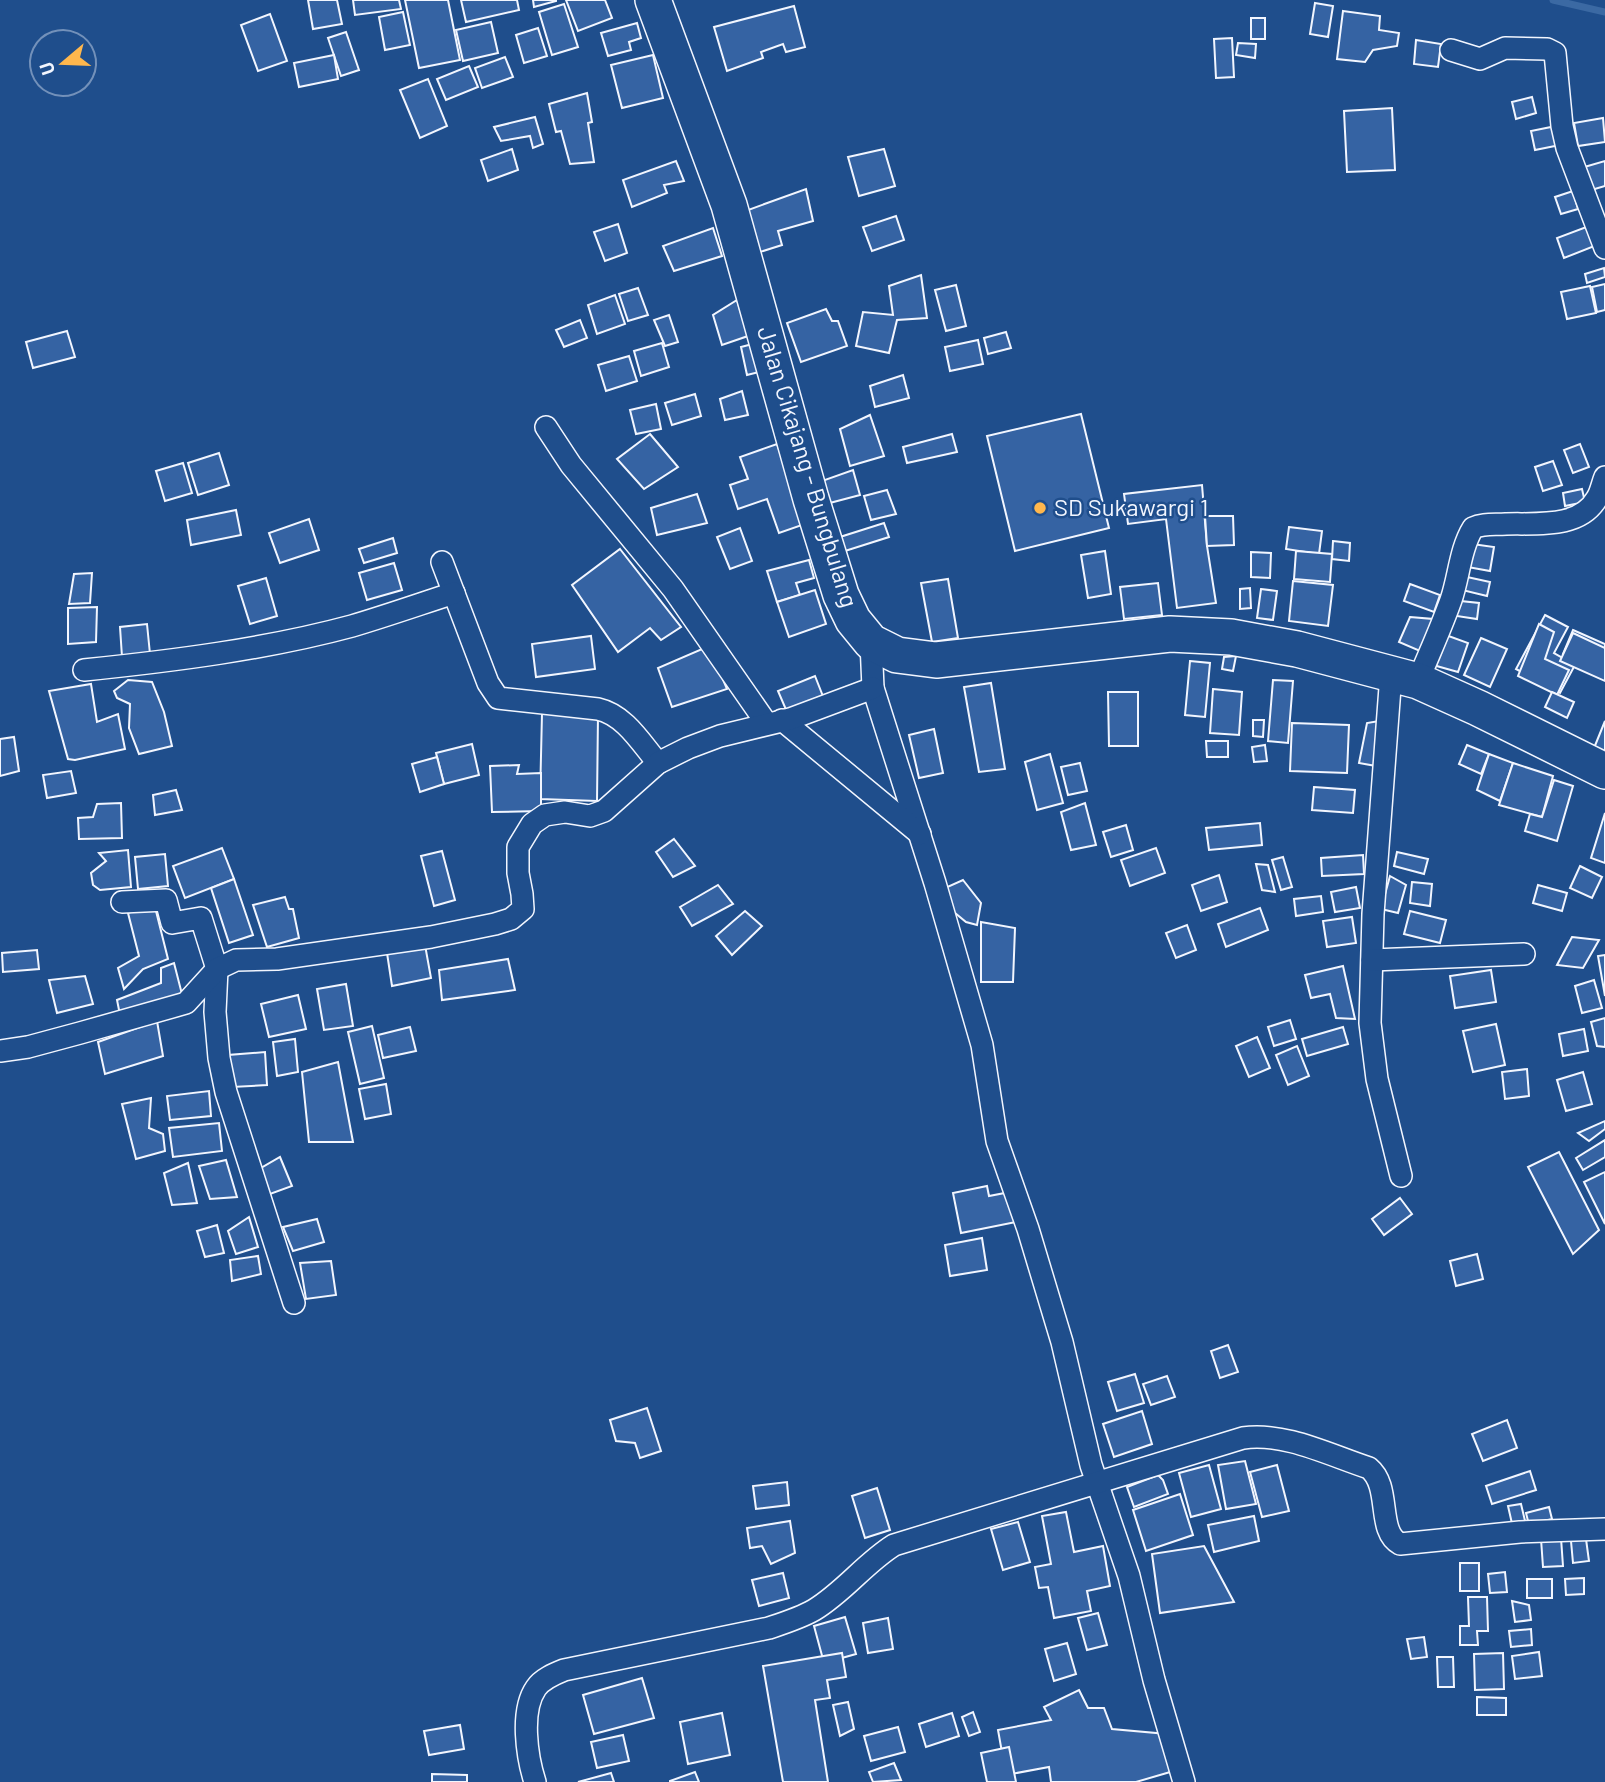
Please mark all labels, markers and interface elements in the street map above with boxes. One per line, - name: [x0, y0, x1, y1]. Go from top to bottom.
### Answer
- north arrow: [28, 28, 98, 98]
- text: U: [34, 59, 59, 78]
- street label: Jalan Cikajang - Bungbulang: [752, 323, 865, 611]
- place label: SD Sukawargi 1: [1054, 492, 1208, 521]
- marker: SD Sukawargi 1: [1032, 500, 1048, 516]

